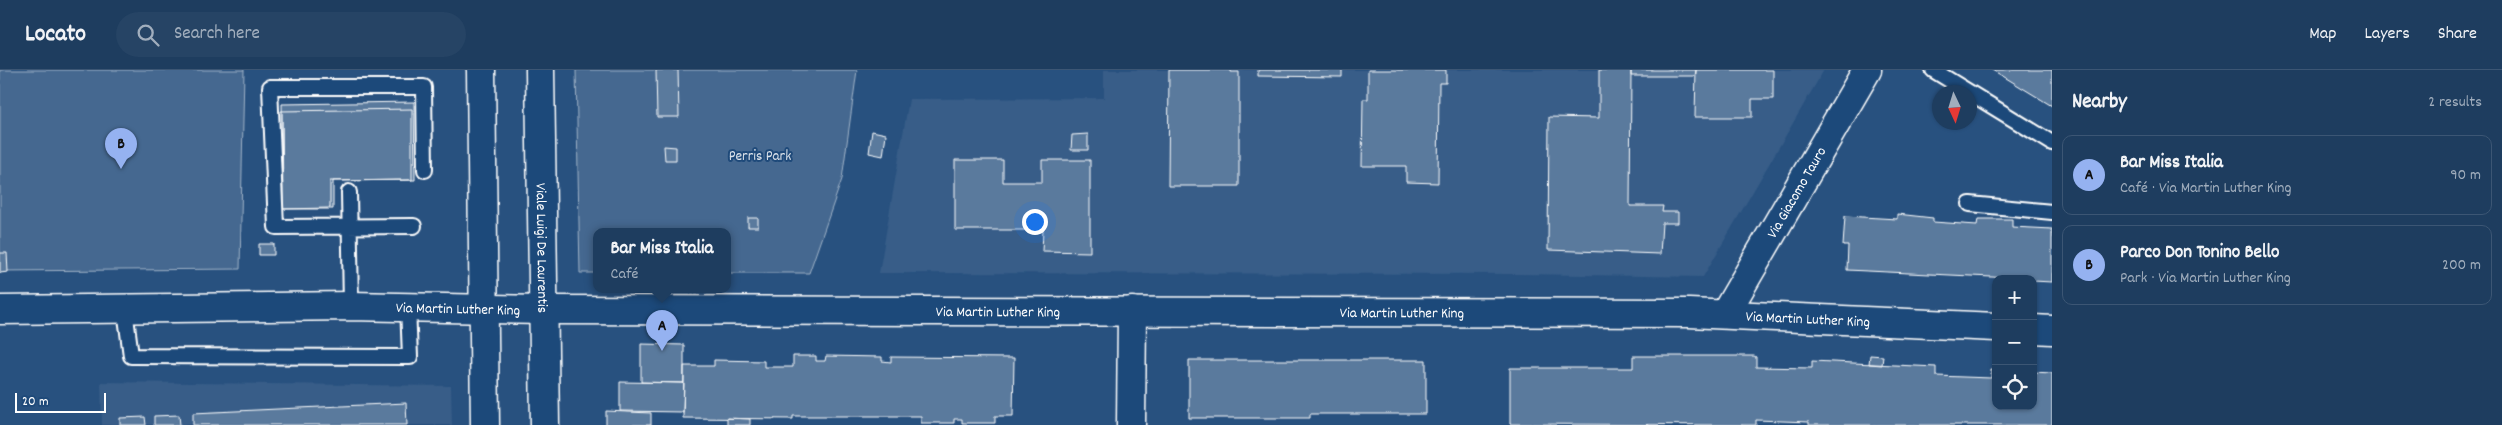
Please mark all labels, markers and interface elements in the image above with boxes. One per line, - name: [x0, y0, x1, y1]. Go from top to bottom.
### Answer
- search box: [116, 12, 466, 57]
- text: Locato: [25, 18, 86, 52]
- icon: search: [134, 21, 162, 49]
- text: Search here: [174, 21, 260, 48]
- text: Map: [2309, 22, 2336, 47]
- text: Layers: [2364, 22, 2410, 47]
- text: Share: [2438, 22, 2477, 47]
- north arrow: [1932, 85, 1977, 130]
- text: Nearby: [2072, 88, 2127, 118]
- text: 2 results: [2428, 91, 2482, 114]
- pin: B: [105, 128, 137, 169]
- street label: Via Giacomo Tauro: [1762, 143, 1833, 243]
- park label: Perris Park: [729, 146, 791, 168]
- text: Bar Miss Italia: [2120, 150, 2223, 177]
- text: A: [2085, 164, 2093, 187]
- text: 90 m: [2450, 164, 2481, 187]
- text: Café · Via Martin Luther King: [2120, 177, 2291, 200]
- street label: Viale Luigi De Laurentis: [529, 183, 552, 313]
- your location: [1022, 209, 1048, 235]
- popup: [593, 228, 731, 293]
- text: Bar Miss Italia: [611, 236, 714, 263]
- text: Parco Don Tonino Bello: [2120, 240, 2279, 267]
- text: B: [2085, 254, 2093, 277]
- text: 200 m: [2442, 254, 2481, 277]
- text: Café: [611, 263, 638, 286]
- text: Park · Via Martin Luther King: [2120, 267, 2291, 290]
- map controls: [1992, 275, 2037, 410]
- button: +: [1992, 275, 2037, 320]
- street label: Via Martin Luther King: [395, 298, 520, 323]
- street label: Via Martin Luther King: [936, 302, 1060, 324]
- street label: Via Martin Luther King: [1340, 303, 1464, 325]
- street label: Via Martin Luther King: [1745, 307, 1870, 334]
- pin: A: [646, 310, 678, 351]
- button: −: [1992, 320, 2037, 365]
- button: locate: [1992, 365, 2037, 410]
- scale bar: [15, 390, 106, 413]
- text: 20 m: [22, 392, 49, 412]

